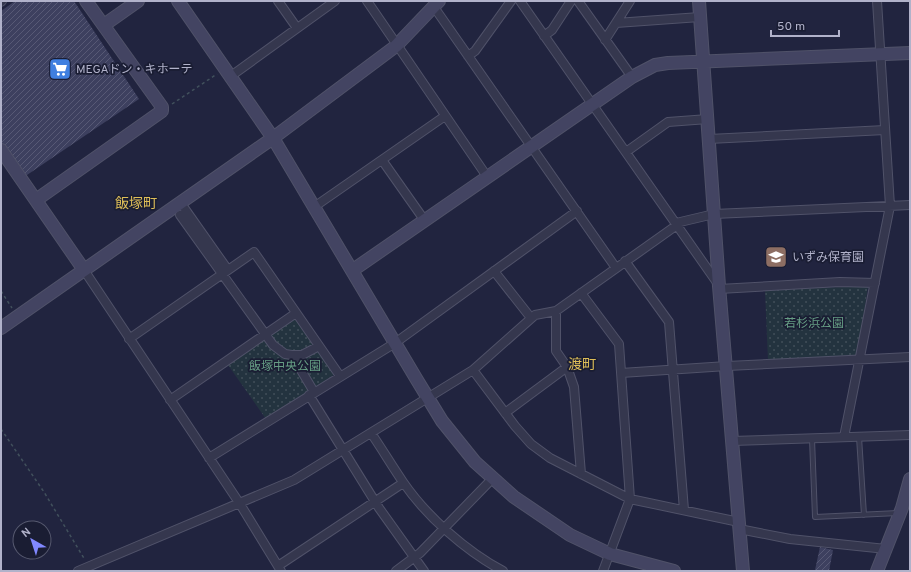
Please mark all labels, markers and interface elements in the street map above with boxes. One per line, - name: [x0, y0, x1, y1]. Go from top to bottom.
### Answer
- scale bar: [771, 12, 839, 38]
- text: 50 m: [777, 19, 805, 35]
- supermarket icon: MEGAドン・キホーテ: [47, 56, 73, 82]
- place label: MEGAドン・キホーテ: [76, 62, 193, 78]
- district label: 飯塚町: [115, 196, 157, 213]
- school or university icon: いずみ保育園: [763, 244, 789, 270]
- place label: いずみ保育園: [792, 250, 864, 266]
- park label: 若杉浜公園: [784, 316, 844, 332]
- district label: 渡町: [568, 357, 596, 374]
- park label: 飯塚中央公園: [249, 359, 321, 375]
- north arrow: [12, 520, 52, 560]
- text: N: [19, 525, 34, 541]

